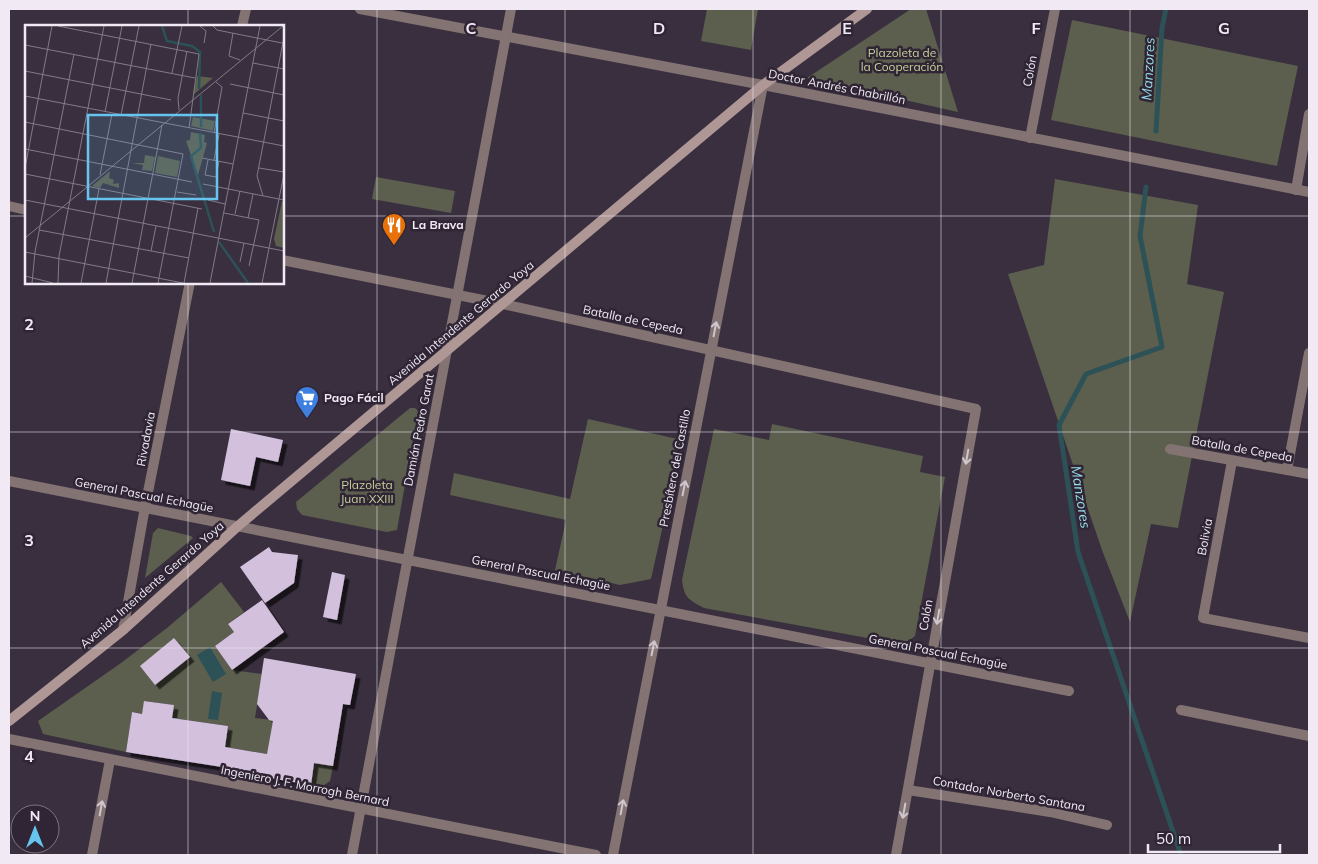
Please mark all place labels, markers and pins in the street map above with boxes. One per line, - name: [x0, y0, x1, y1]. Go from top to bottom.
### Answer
- restaurant icon: La Brava: [381, 212, 407, 246]
- place label: La Brava: [412, 217, 464, 232]
- supermarket icon: Pago Fácil: [294, 385, 320, 419]
- place label: Pago Fácil: [324, 390, 384, 405]

